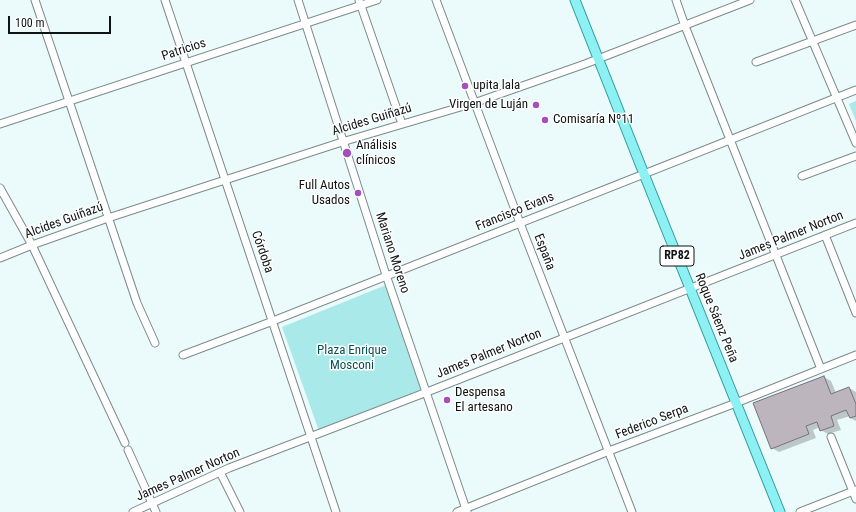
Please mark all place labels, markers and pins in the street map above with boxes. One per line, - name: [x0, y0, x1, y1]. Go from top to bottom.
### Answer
- place label: upita lala: [473, 78, 520, 94]
- marker: upita lala: [460, 81, 470, 91]
- place label: Virgen de Luján: [449, 97, 528, 113]
- marker: Virgen de Luján: [531, 100, 541, 110]
- place label: Comisaría Nº11: [553, 112, 634, 128]
- marker: Comisaría Nº11: [540, 115, 550, 125]
- place label: Análisis clínicos: [356, 138, 397, 169]
- marker: Análisis clínicos: [341, 147, 353, 159]
- place label: Full Autos Usados: [299, 178, 350, 209]
- marker: Full Autos Usados: [353, 188, 363, 198]
- place label: Despensa El artesano: [455, 385, 513, 416]
- marker: Despensa El artesano: [442, 395, 452, 405]

